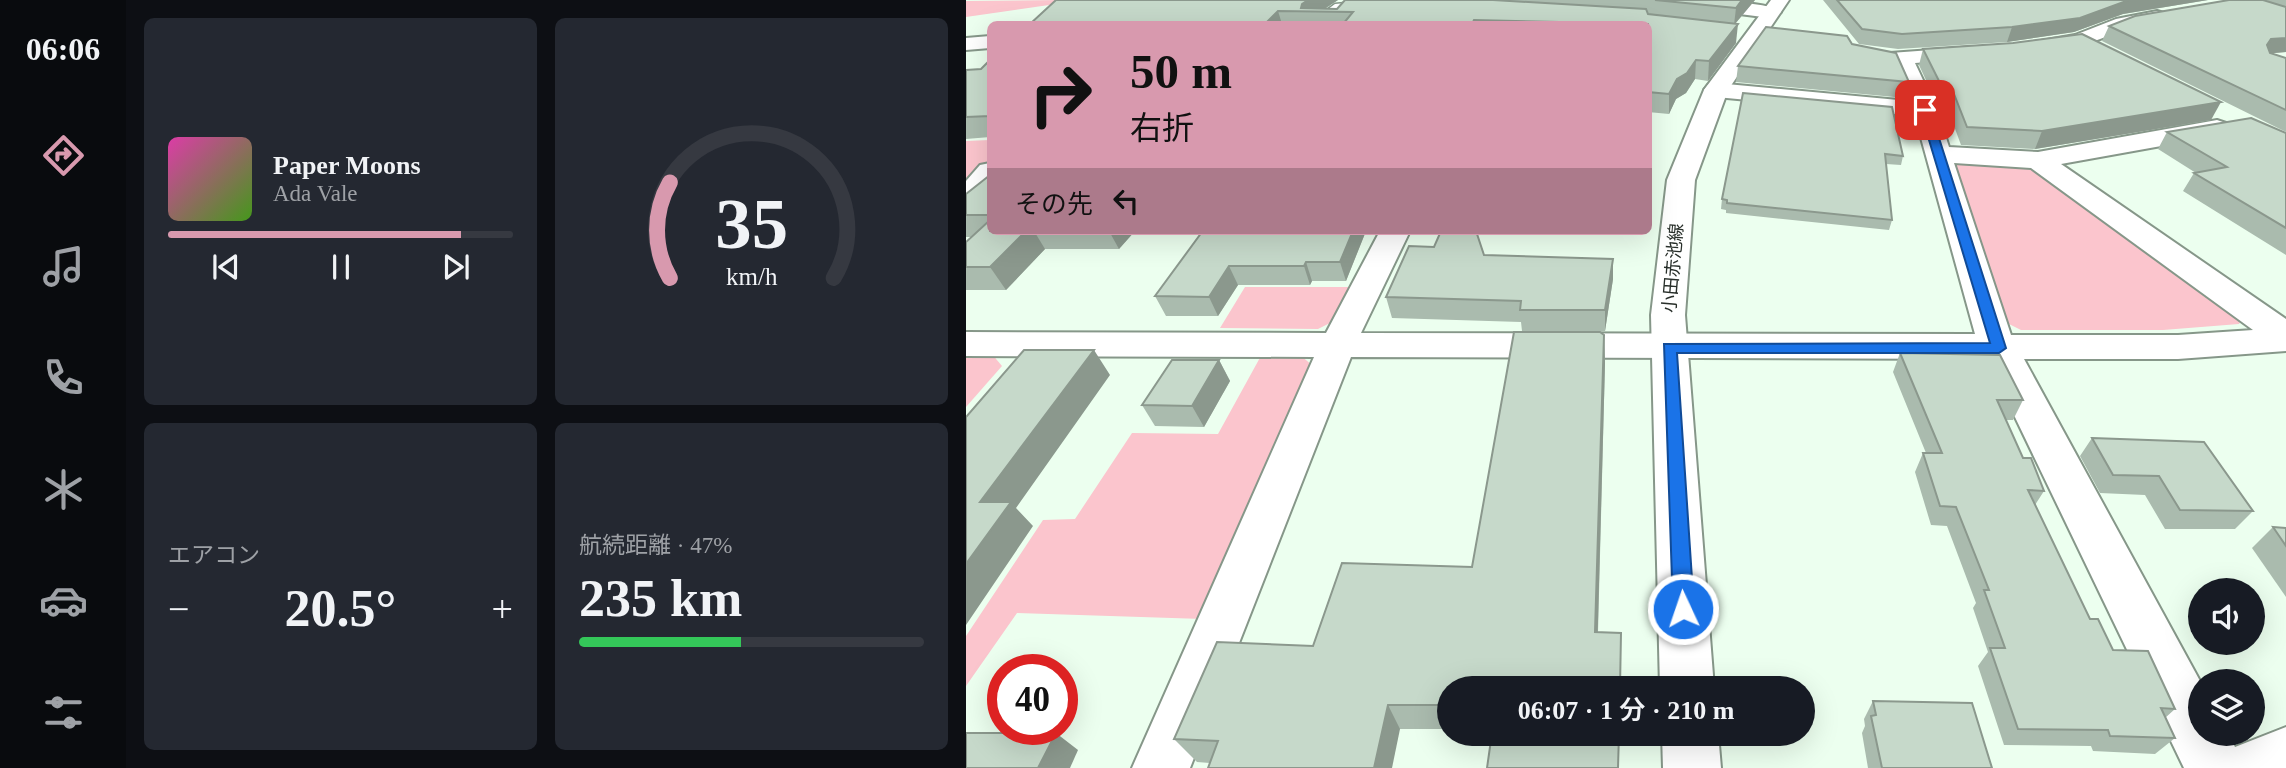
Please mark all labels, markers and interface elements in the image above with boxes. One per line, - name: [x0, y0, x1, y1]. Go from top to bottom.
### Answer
- text: 06:06: [26, 31, 100, 67]
- text: 50 m: [1130, 44, 1232, 99]
- icon: right: [1015, 49, 1106, 140]
- pin: [1895, 80, 1955, 140]
- icon: arrive: [1906, 91, 1944, 129]
- text: 右折: [1130, 110, 1194, 146]
- icon: directions: [39, 131, 88, 180]
- text: Paper Moons: [273, 151, 421, 180]
- text: Ada Vale: [273, 181, 358, 206]
- icon: left: [1107, 182, 1145, 220]
- text: 35: [715, 183, 788, 264]
- text: その先: [1015, 190, 1093, 219]
- street label: 小田赤池線: [1659, 222, 1687, 314]
- icon: music: [39, 242, 88, 291]
- icon: previous: [207, 248, 245, 286]
- icon: pause: [322, 248, 360, 286]
- icon: next: [437, 248, 475, 286]
- text: km/h: [726, 263, 778, 290]
- icon: phone: [39, 353, 88, 402]
- icon: climate: [39, 465, 88, 514]
- text: 航続距離 · 47%: [579, 533, 732, 558]
- text: エアコン: [168, 543, 260, 568]
- text: 235 km: [579, 570, 742, 627]
- position arrow: [1646, 572, 1720, 646]
- icon: car: [39, 576, 88, 625]
- map controls: [2188, 578, 2265, 746]
- button: sound: [2188, 578, 2265, 655]
- text: 20.5°: [285, 580, 396, 637]
- text: −: [168, 588, 189, 630]
- text: +: [492, 588, 513, 630]
- speed limit sign: 40: [987, 654, 1078, 745]
- button: layers: [2188, 669, 2265, 746]
- icon: filters: [39, 688, 88, 737]
- text: 06:07 · 1 分 · 210 m: [1518, 696, 1734, 725]

